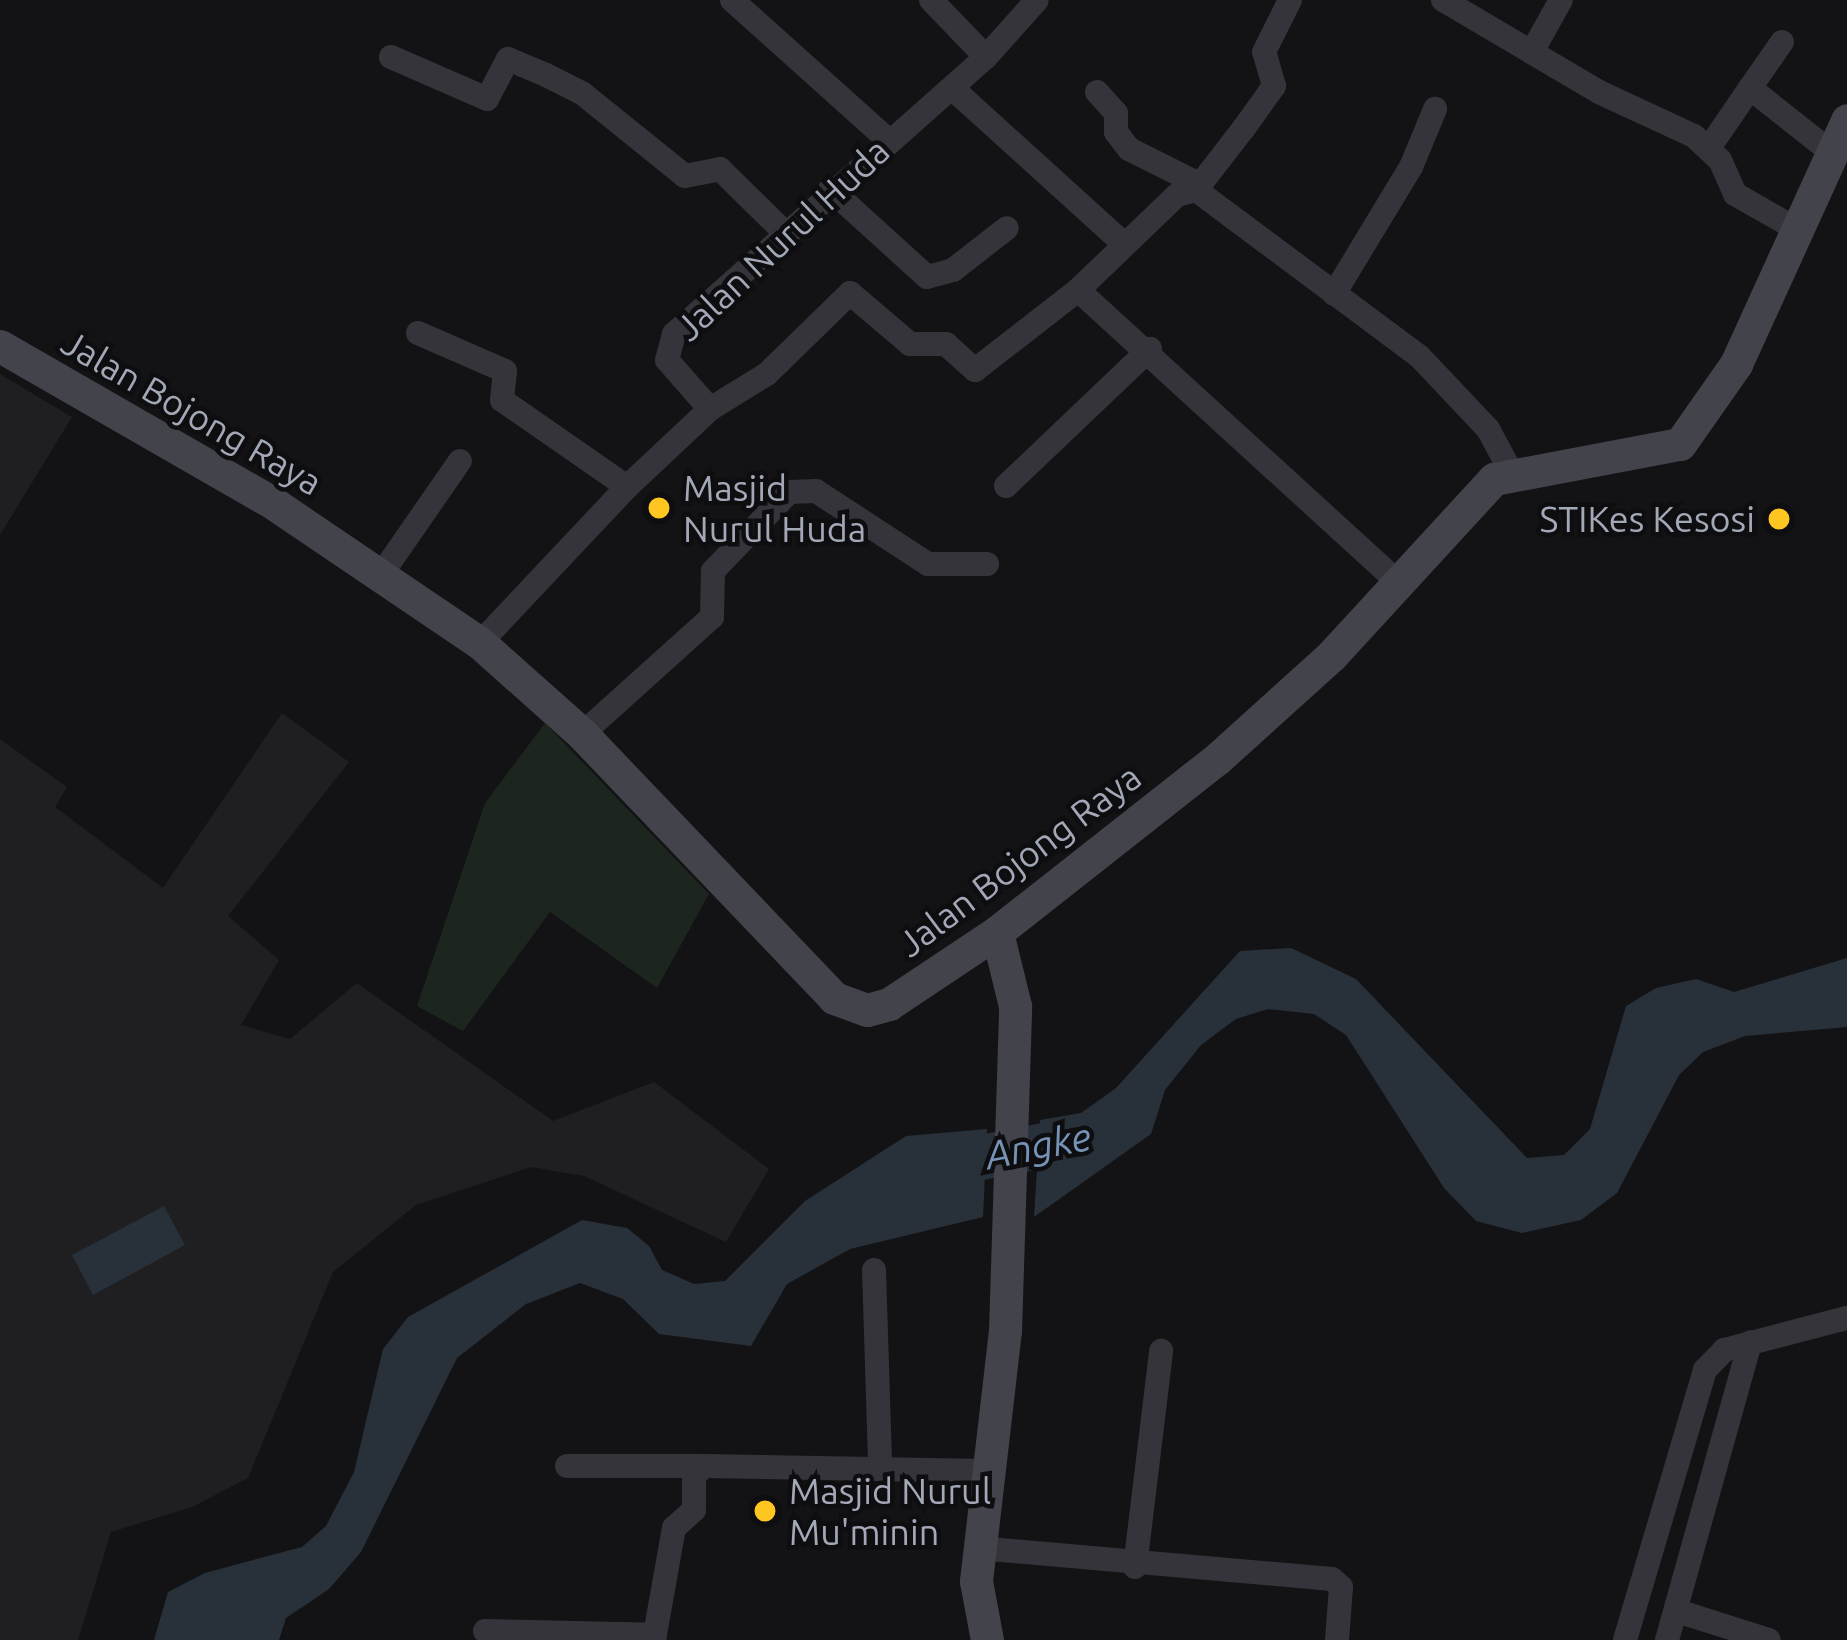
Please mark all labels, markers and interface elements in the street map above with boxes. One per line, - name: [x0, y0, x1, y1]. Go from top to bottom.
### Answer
- street label: Jalan Nurul Huda: [666, 129, 898, 349]
- street label: Jalan Bojong Raya: [54, 320, 330, 504]
- place label: Masjid Nurul Huda: [683, 465, 866, 550]
- marker: Masjid Nurul Huda: [646, 495, 672, 521]
- place label: STIKes Kesosi: [1539, 497, 1755, 541]
- marker: STIKes Kesosi: [1766, 506, 1792, 532]
- street label: Jalan Bojong Raya: [889, 755, 1149, 965]
- water label: Angke: [981, 1113, 1095, 1179]
- place label: Masjid Nurul Mu'minin: [789, 1468, 991, 1553]
- marker: Masjid Nurul Mu'minin: [752, 1498, 778, 1524]

